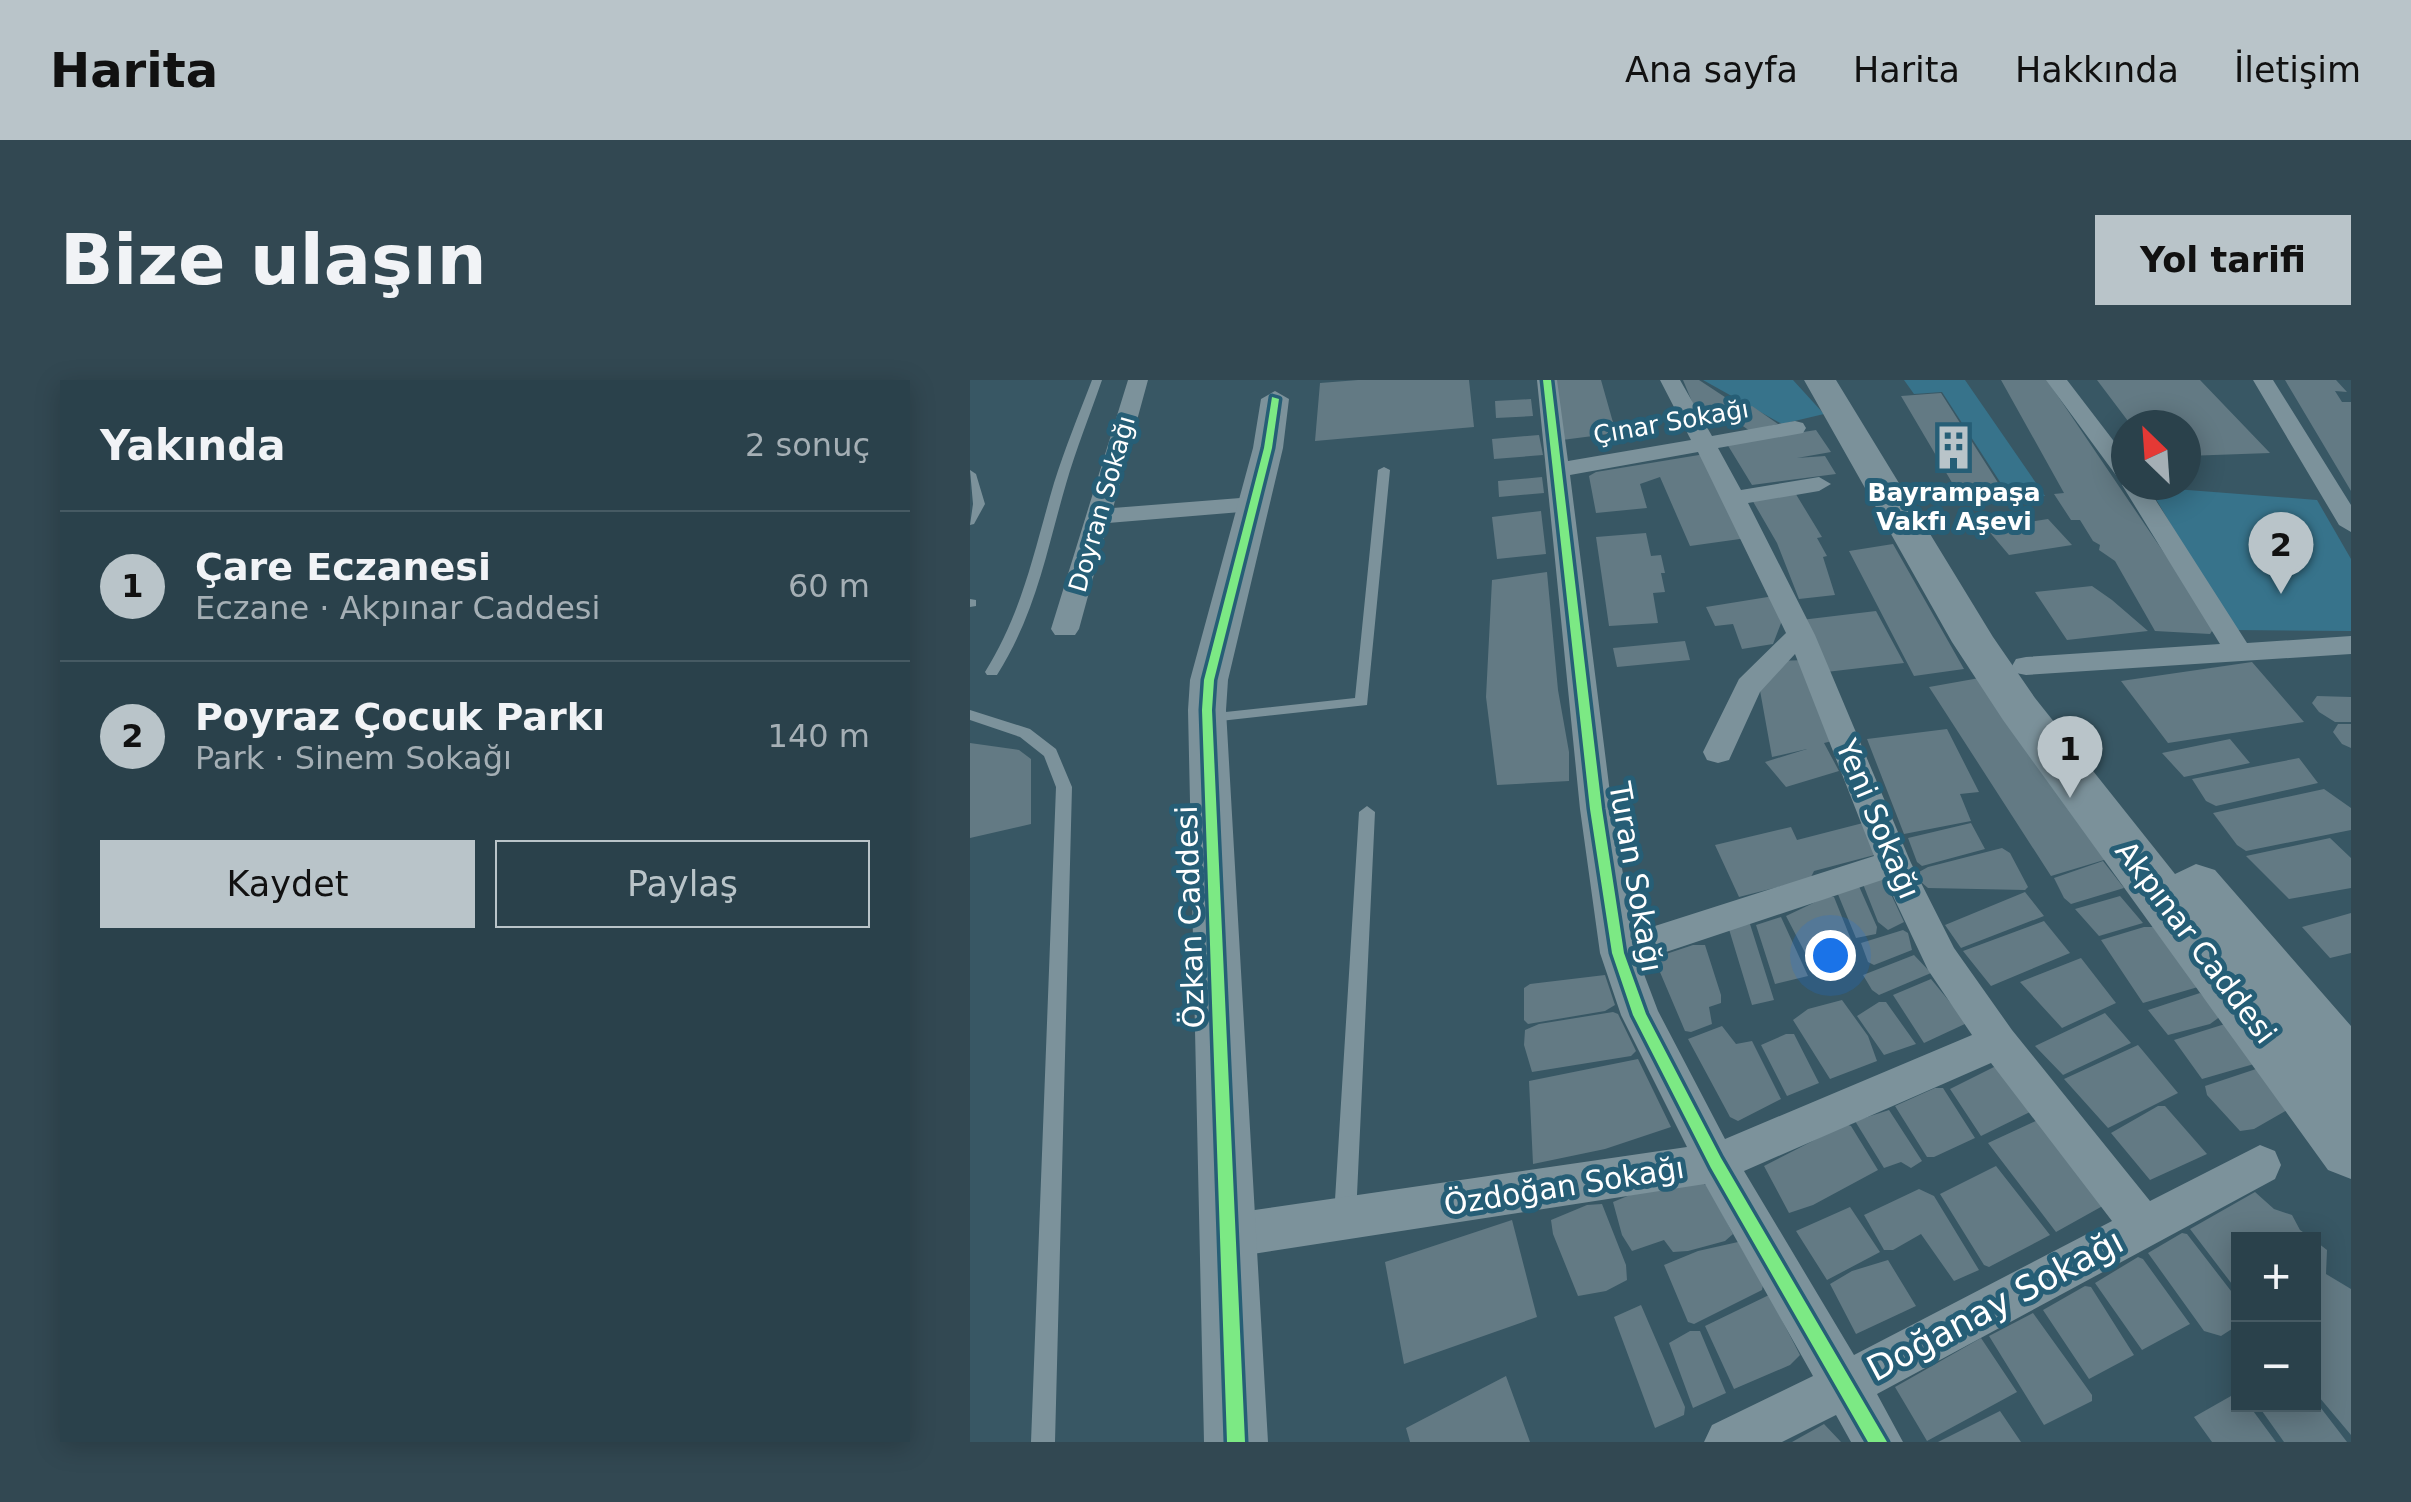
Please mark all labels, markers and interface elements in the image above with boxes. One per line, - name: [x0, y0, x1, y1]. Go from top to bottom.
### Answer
- text: Harita: [50, 42, 218, 98]
- text: Ana sayfa: [1625, 50, 1798, 90]
- text: Harita: [1853, 50, 1960, 90]
- text: Hakkında: [2015, 50, 2179, 90]
- text: İletişim: [2234, 50, 2361, 90]
- button: Yol tarifi: [2095, 215, 2351, 305]
- text: Bize ulaşın: [60, 219, 487, 301]
- street label: Çınar Sokağı: [1591, 394, 1751, 450]
- north arrow: [2111, 410, 2201, 500]
- street label: Doyran Sokağı: [1063, 412, 1141, 596]
- text: Yakında: [100, 421, 286, 470]
- building icon: Bayrampaşa Vakfı Aşevi: [1930, 424, 1978, 472]
- text: 2 sonuç: [745, 426, 870, 464]
- place label: Bayrampaşa Vakfı Aşevi: [1867, 478, 2041, 536]
- pin: 2: [2248, 512, 2314, 594]
- text: Çare Eczanesi: [195, 545, 491, 589]
- text: 1: [121, 567, 144, 605]
- text: 60 m: [788, 567, 870, 605]
- text: Eczane · Akpınar Caddesi: [195, 589, 600, 627]
- text: Poyraz Çocuk Parkı: [195, 695, 605, 739]
- pin: 1: [2038, 716, 2102, 798]
- text: 2: [121, 717, 144, 755]
- text: 140 m: [768, 717, 870, 755]
- street label: Yeni Sokağı: [1828, 733, 1927, 904]
- text: Park · Sinem Sokağı: [195, 739, 512, 777]
- street label: Turan Sokağı: [1602, 778, 1670, 975]
- street label: Özkan Caddesi: [1169, 805, 1211, 1029]
- street label: Akpınar Caddesi: [2108, 834, 2284, 1050]
- button: Kaydet: [100, 840, 475, 928]
- button: Paylaş: [495, 840, 870, 928]
- your location: [1805, 930, 1856, 981]
- street label: Özdoğan Sokağı: [1441, 1150, 1687, 1222]
- street label: Doğanay Sokağı: [1860, 1221, 2130, 1389]
- map controls: [2231, 1232, 2321, 1412]
- button: +: [2231, 1232, 2321, 1322]
- button: −: [2231, 1322, 2321, 1412]

